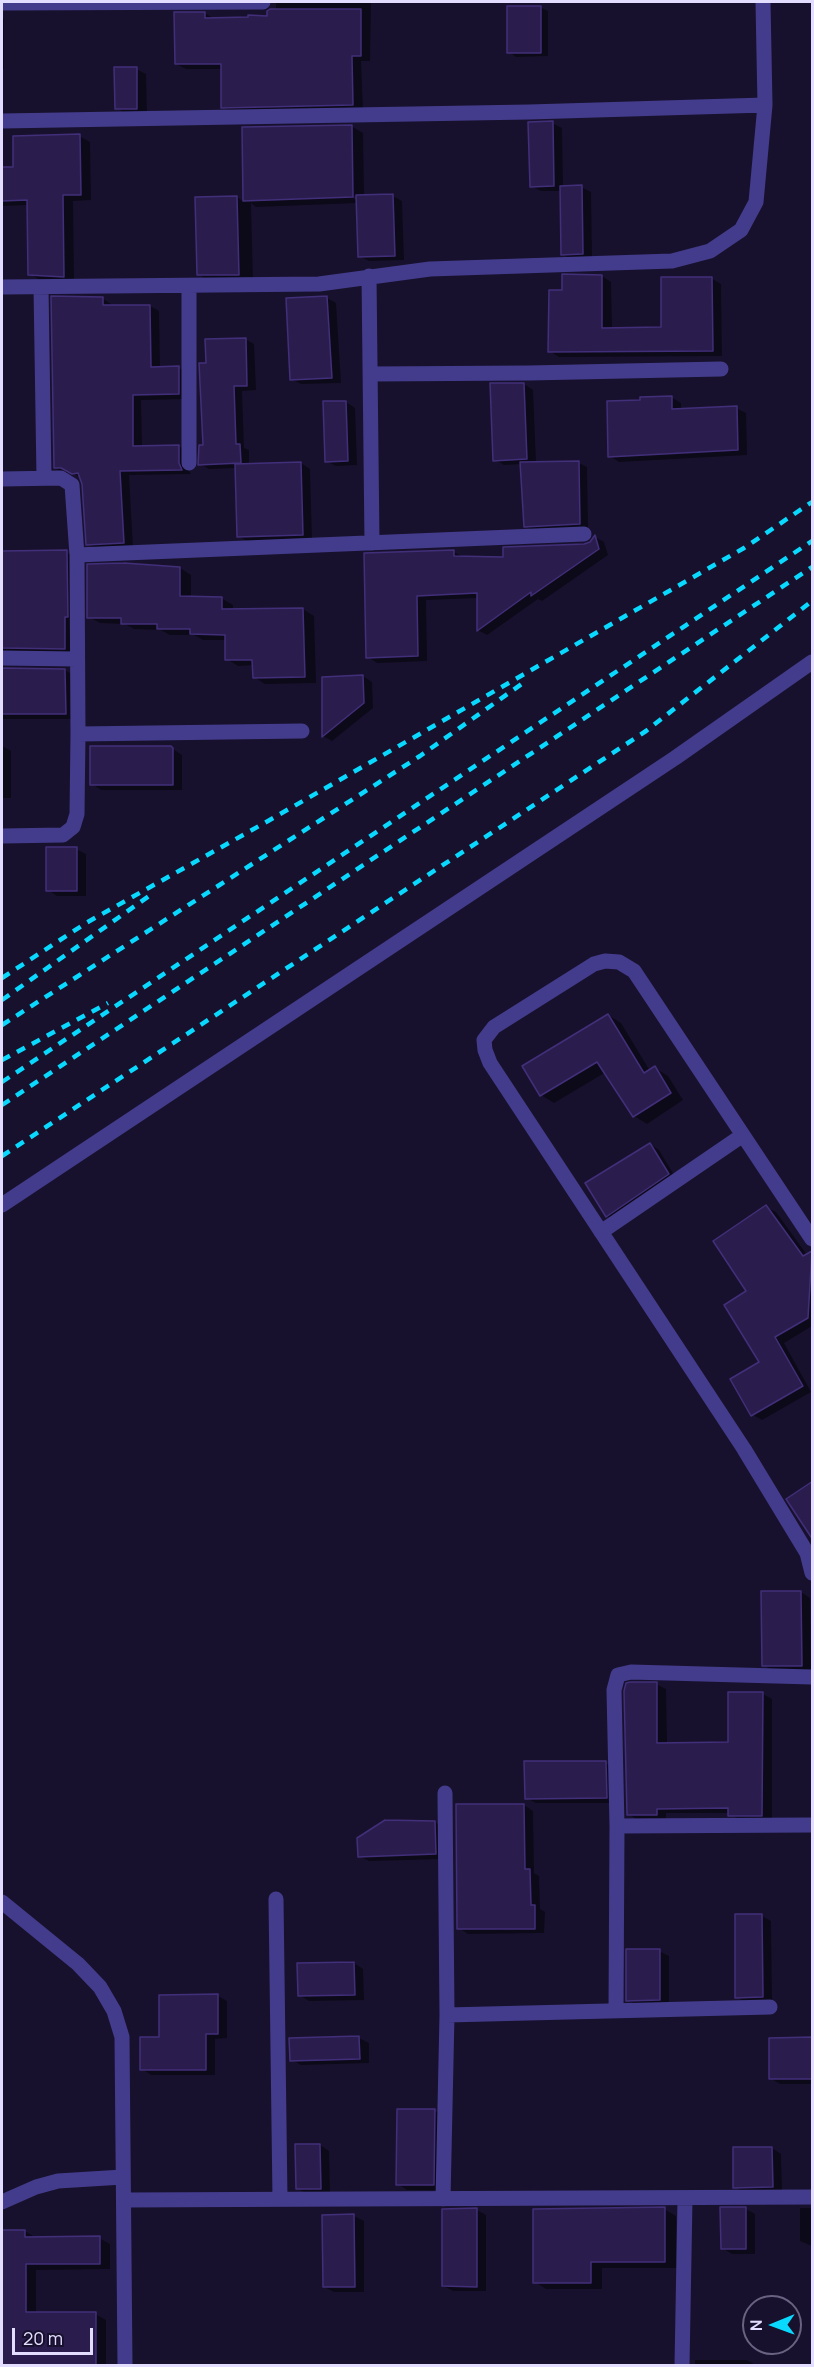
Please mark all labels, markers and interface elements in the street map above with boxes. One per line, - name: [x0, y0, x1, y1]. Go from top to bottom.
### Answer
- north arrow: [742, 2295, 802, 2355]
- scale bar: [15, 2316, 96, 2354]
- text: N: [745, 2319, 767, 2331]
- text: 20 m: [23, 2326, 63, 2350]

